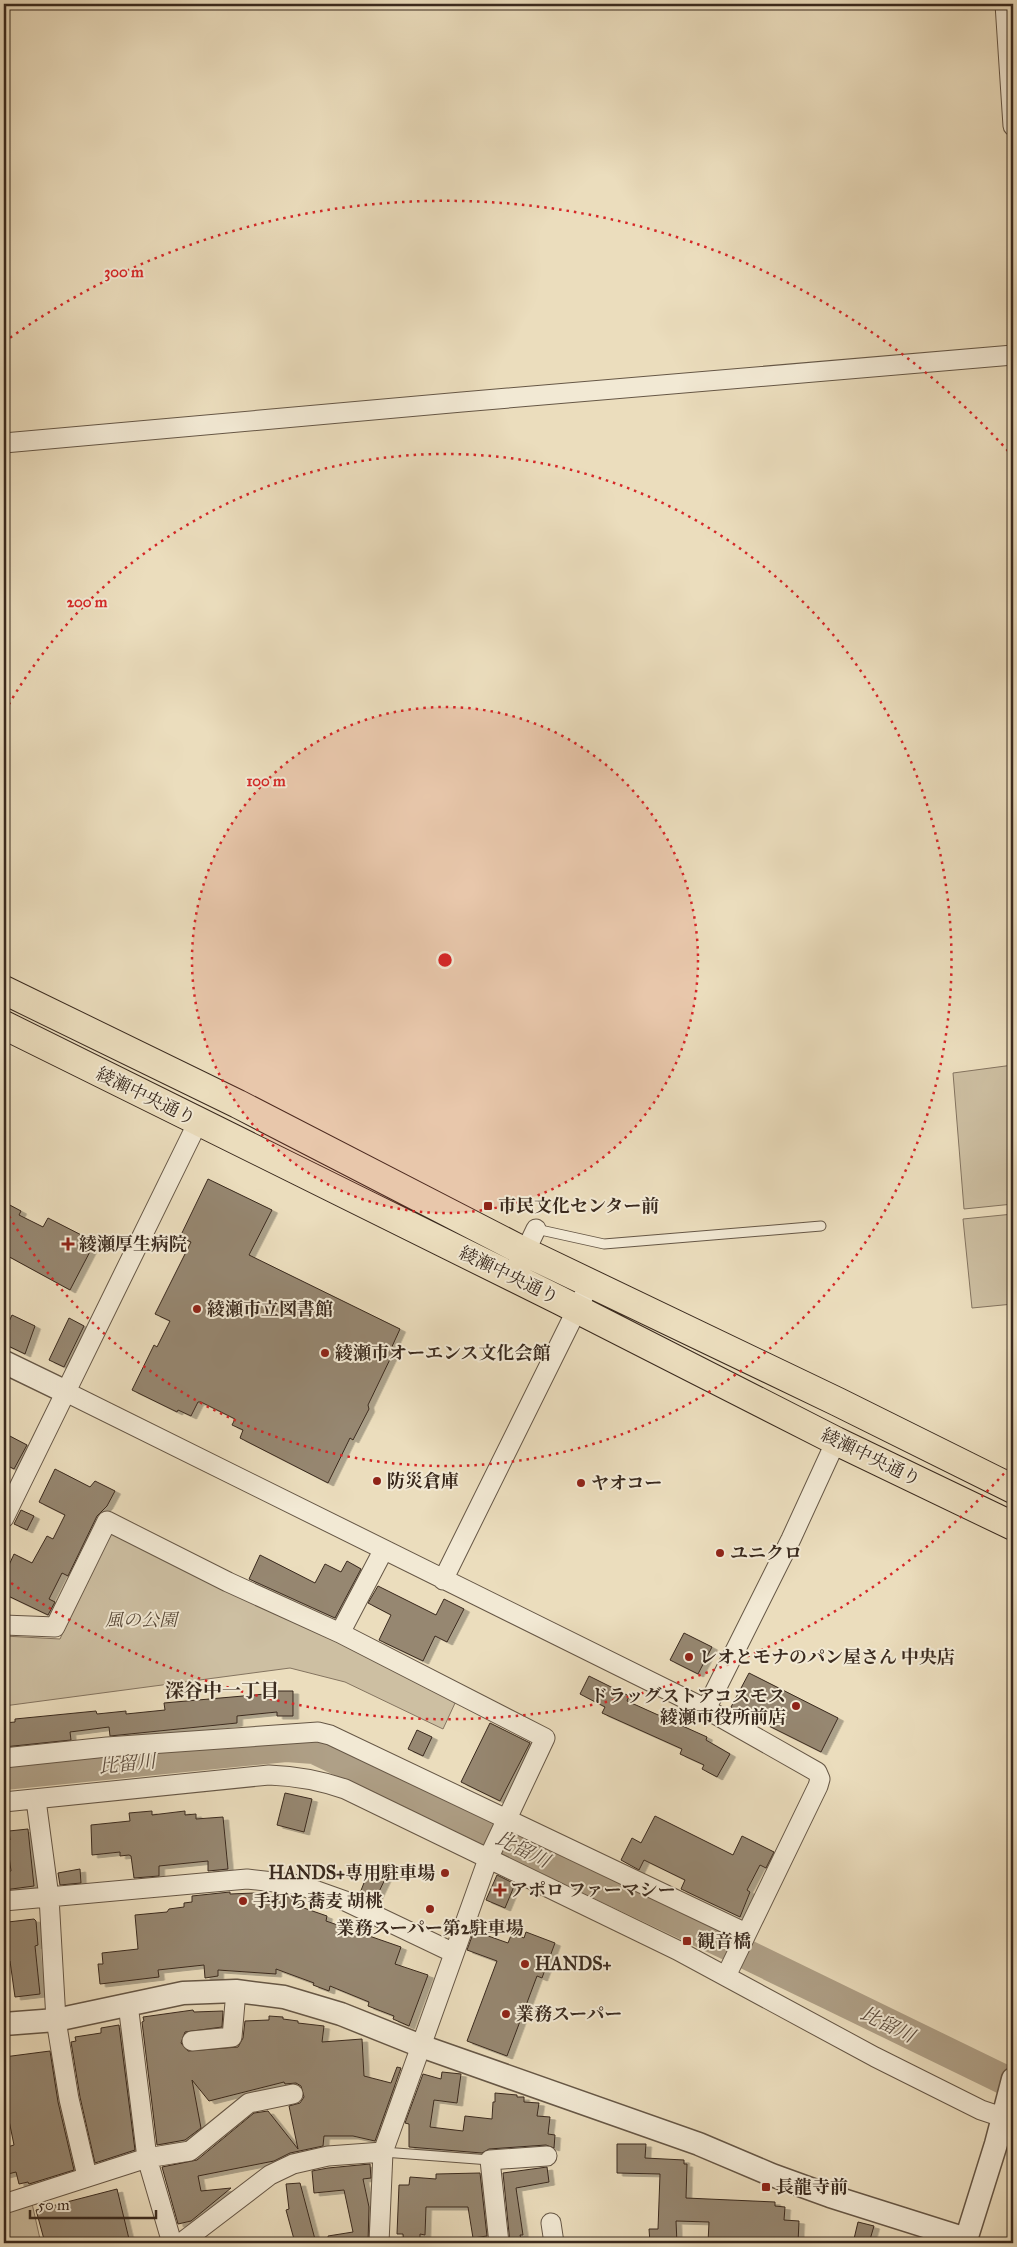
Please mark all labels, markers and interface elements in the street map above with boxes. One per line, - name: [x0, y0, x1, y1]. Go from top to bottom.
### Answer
- text: 300 m: [104, 263, 144, 282]
- text: 200 m: [67, 593, 108, 611]
- text: 100 m: [246, 772, 286, 790]
- centre of rings: [436, 951, 454, 969]
- street label: 綾瀬中央通り: [93, 1062, 199, 1130]
- place label: 市民文化センター前: [498, 1195, 659, 1217]
- marker: 市民文化センター前: [482, 1200, 494, 1212]
- place label: 綾瀬厚生病院: [79, 1233, 187, 1255]
- marker: 綾瀬厚生病院: [61, 1237, 75, 1251]
- street label: 綾瀬中央通り: [456, 1241, 562, 1309]
- place label: 綾瀬市立図書館: [207, 1298, 333, 1320]
- marker: 綾瀬市立図書館: [191, 1303, 203, 1315]
- place label: 綾瀬市オーエンス文化会館: [335, 1342, 550, 1364]
- marker: 綾瀬市オーエンス文化会館: [319, 1347, 331, 1359]
- street label: 綾瀬中央通り: [818, 1423, 924, 1491]
- place label: 防災倉庫: [387, 1470, 459, 1492]
- place label: ヤオコー: [591, 1472, 662, 1494]
- marker: 防災倉庫: [371, 1475, 383, 1487]
- marker: ヤオコー: [575, 1477, 587, 1489]
- place label: ユニクロ: [730, 1542, 802, 1564]
- marker: ユニクロ: [714, 1547, 726, 1559]
- park label: 風の公園: [105, 1609, 180, 1631]
- place label: レオとモナのパン屋さん 中央店: [699, 1646, 955, 1668]
- marker: レオとモナのパン屋さん 中央店: [683, 1651, 695, 1663]
- district label: 深谷中一丁目: [165, 1679, 279, 1702]
- place label: ドラッグストアコスモス 綾瀬市役所前店: [590, 1685, 786, 1728]
- marker: ドラッグストアコスモス 綾瀬市役所前店: [790, 1700, 802, 1712]
- water label: 比留川: [97, 1749, 159, 1778]
- water label: 比留川: [492, 1827, 555, 1873]
- place label: HANDS+専用駐車場: [268, 1862, 435, 1884]
- marker: HANDS+専用駐車場: [439, 1867, 451, 1879]
- place label: アポロ ファーマシー: [510, 1879, 676, 1901]
- marker: アポロ ファーマシー: [494, 1884, 506, 1896]
- place label: 手打ち蕎麦 胡桃: [253, 1890, 383, 1912]
- marker: 手打ち蕎麦 胡桃: [237, 1895, 249, 1907]
- marker: 業務スーパー第2駐車場: [424, 1903, 436, 1915]
- place label: 業務スーパー第2駐車場: [336, 1917, 524, 1939]
- place label: 観音橋: [697, 1930, 751, 1952]
- marker: 観音橋: [681, 1935, 693, 1947]
- place label: HANDS+: [535, 1953, 612, 1975]
- marker: HANDS+: [519, 1958, 531, 1970]
- water label: 比留川: [857, 2002, 920, 2048]
- place label: 業務スーパー: [516, 2003, 622, 2025]
- marker: 業務スーパー: [500, 2008, 512, 2020]
- place label: 長龍寺前: [776, 2176, 848, 2198]
- marker: 長龍寺前: [760, 2181, 772, 2193]
- scale bar: [30, 2187, 156, 2219]
- text: 50 m: [38, 2196, 70, 2214]

